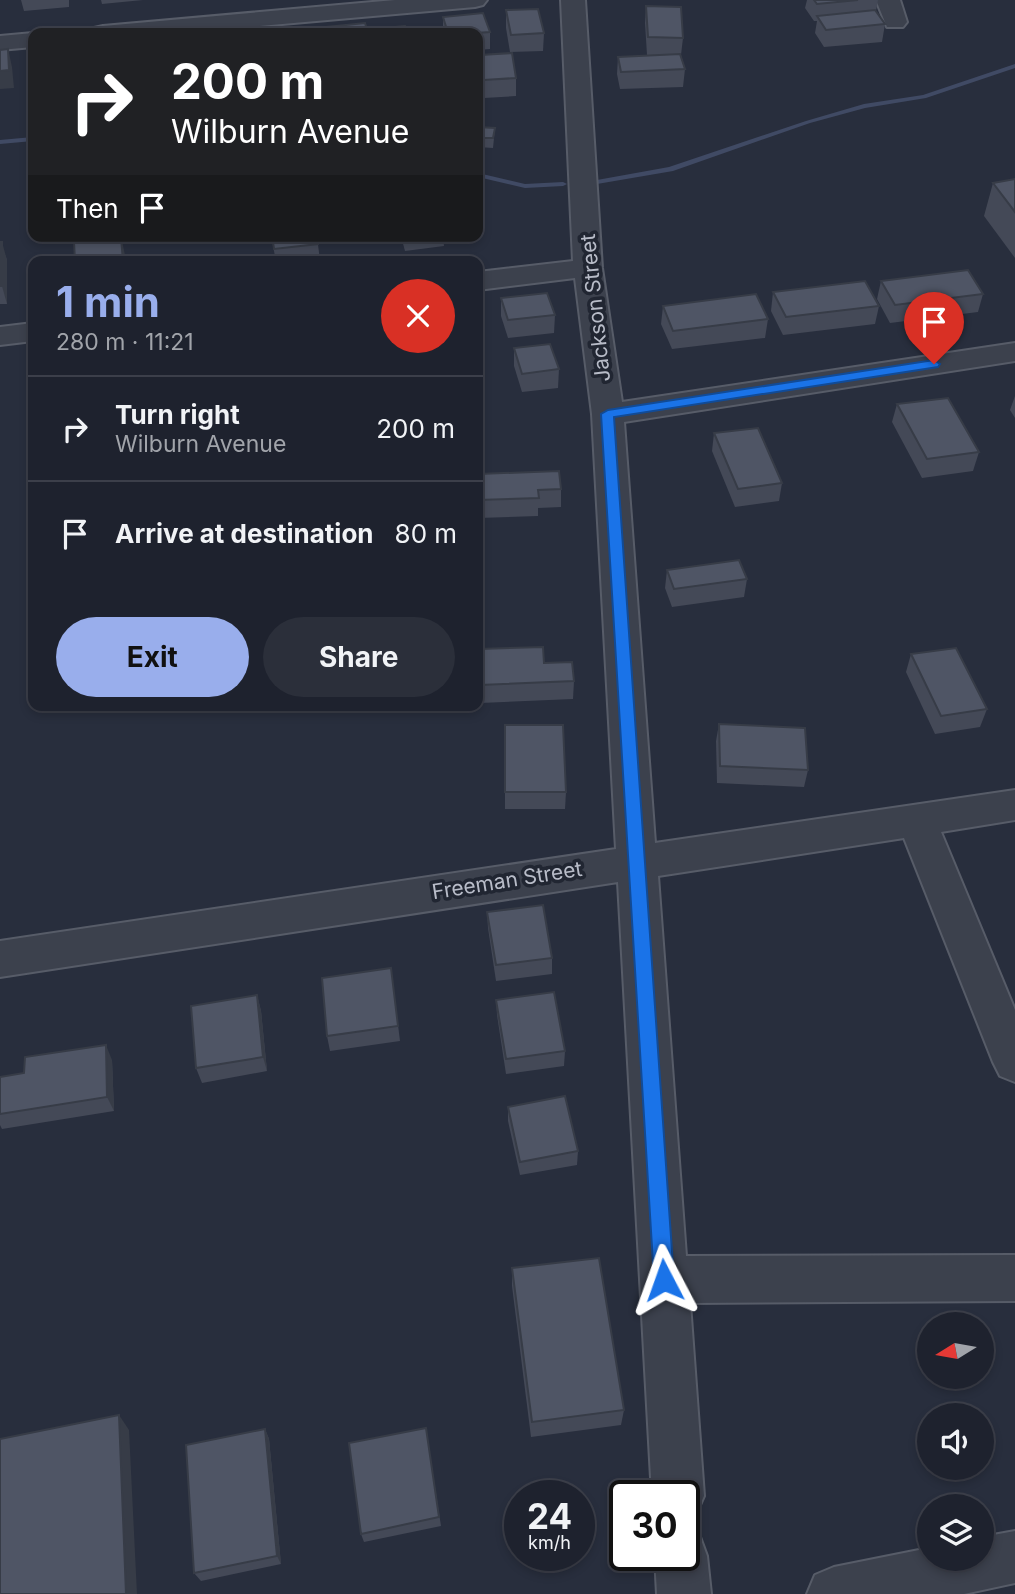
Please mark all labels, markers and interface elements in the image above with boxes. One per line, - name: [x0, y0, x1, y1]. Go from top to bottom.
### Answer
- text: 200 m: [171, 52, 324, 111]
- icon: right: [56, 56, 147, 147]
- text: Wilburn Avenue: [171, 112, 409, 151]
- icon: arrive: [133, 189, 171, 227]
- text: Then: [56, 193, 119, 224]
- street label: Jackson Street: [575, 233, 615, 383]
- text: 1 min: [56, 276, 160, 327]
- button: close: [381, 279, 455, 353]
- pin: [904, 292, 964, 364]
- icon: arrive: [915, 303, 953, 341]
- text: 280 m · 11:21: [56, 328, 194, 356]
- text: Turn right: [115, 399, 240, 430]
- icon: right: [56, 410, 94, 448]
- text: 200 m: [376, 413, 455, 444]
- text: Wilburn Avenue: [115, 430, 286, 458]
- icon: arrive: [56, 515, 94, 553]
- text: Arrive at destination: [115, 518, 374, 549]
- text: 80 m: [395, 518, 457, 549]
- button: Exit: [56, 617, 249, 697]
- button: Share: [263, 617, 455, 697]
- street label: Freeman Street: [430, 856, 584, 904]
- position arrow: [627, 1243, 701, 1317]
- north arrow: [917, 1312, 994, 1390]
- map controls: [917, 1312, 994, 1571]
- button: sound: [917, 1403, 994, 1480]
- speed limit sign: 30: [609, 1480, 700, 1571]
- button: layers: [917, 1494, 994, 1571]
- text: 24: [527, 1495, 572, 1537]
- text: km/h: [528, 1532, 571, 1553]

